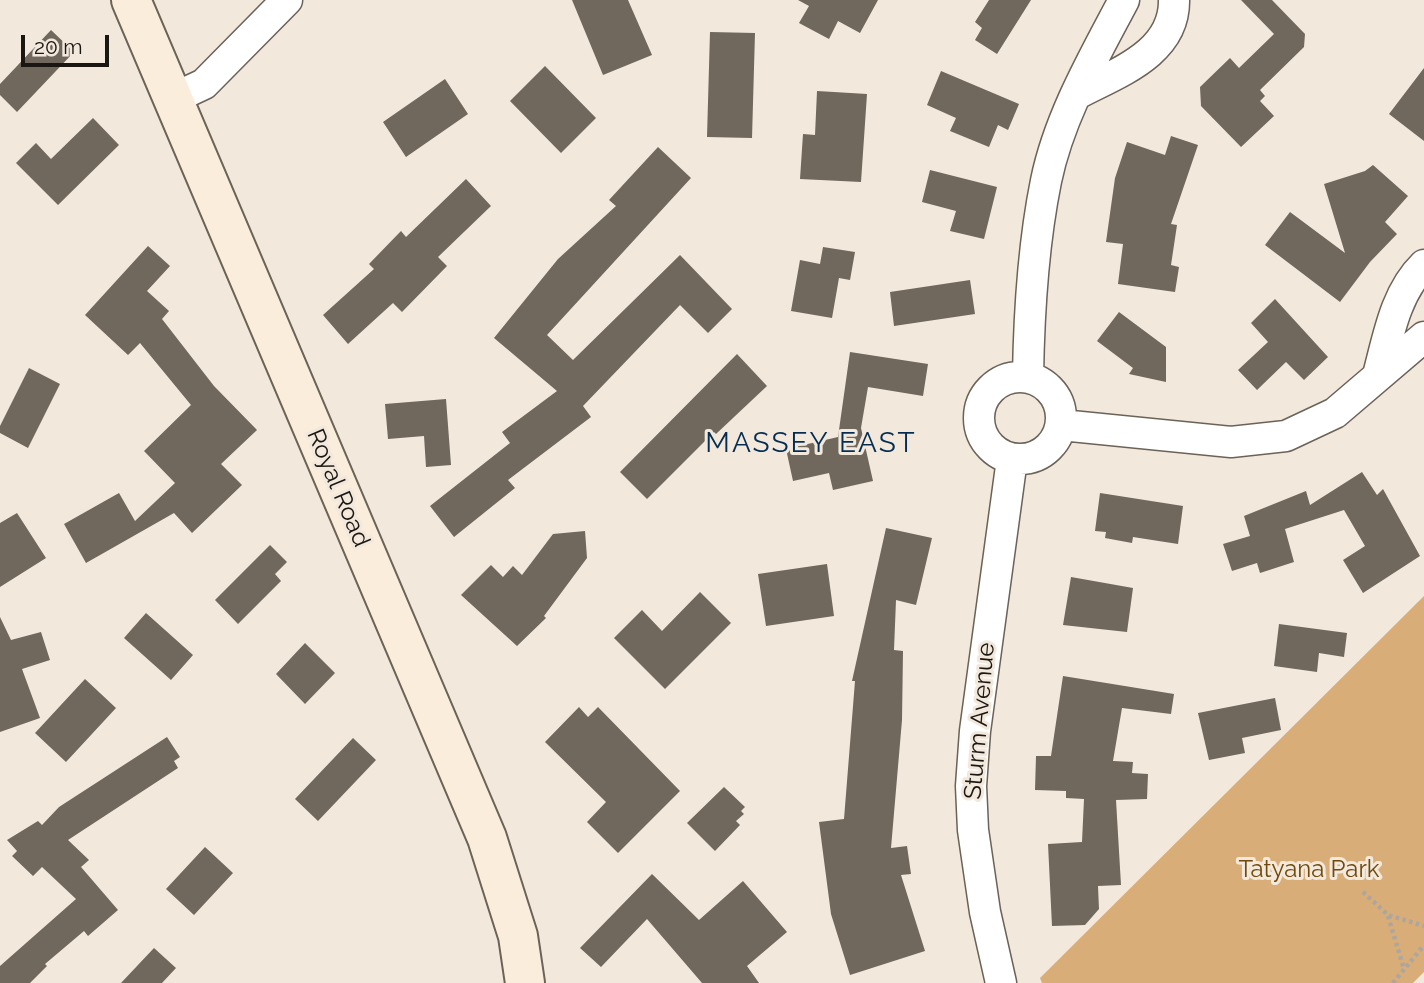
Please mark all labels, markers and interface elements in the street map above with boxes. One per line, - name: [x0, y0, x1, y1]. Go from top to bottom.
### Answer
- scale bar: [24, 21, 112, 65]
- text: 20 m: [34, 34, 82, 59]
- street label: Royal Road: [300, 425, 376, 551]
- district label: MASSEY EAST: [707, 427, 915, 461]
- street label: Sturm Avenue: [959, 641, 1001, 801]
- park label: Tatyana Park: [1238, 856, 1380, 884]

